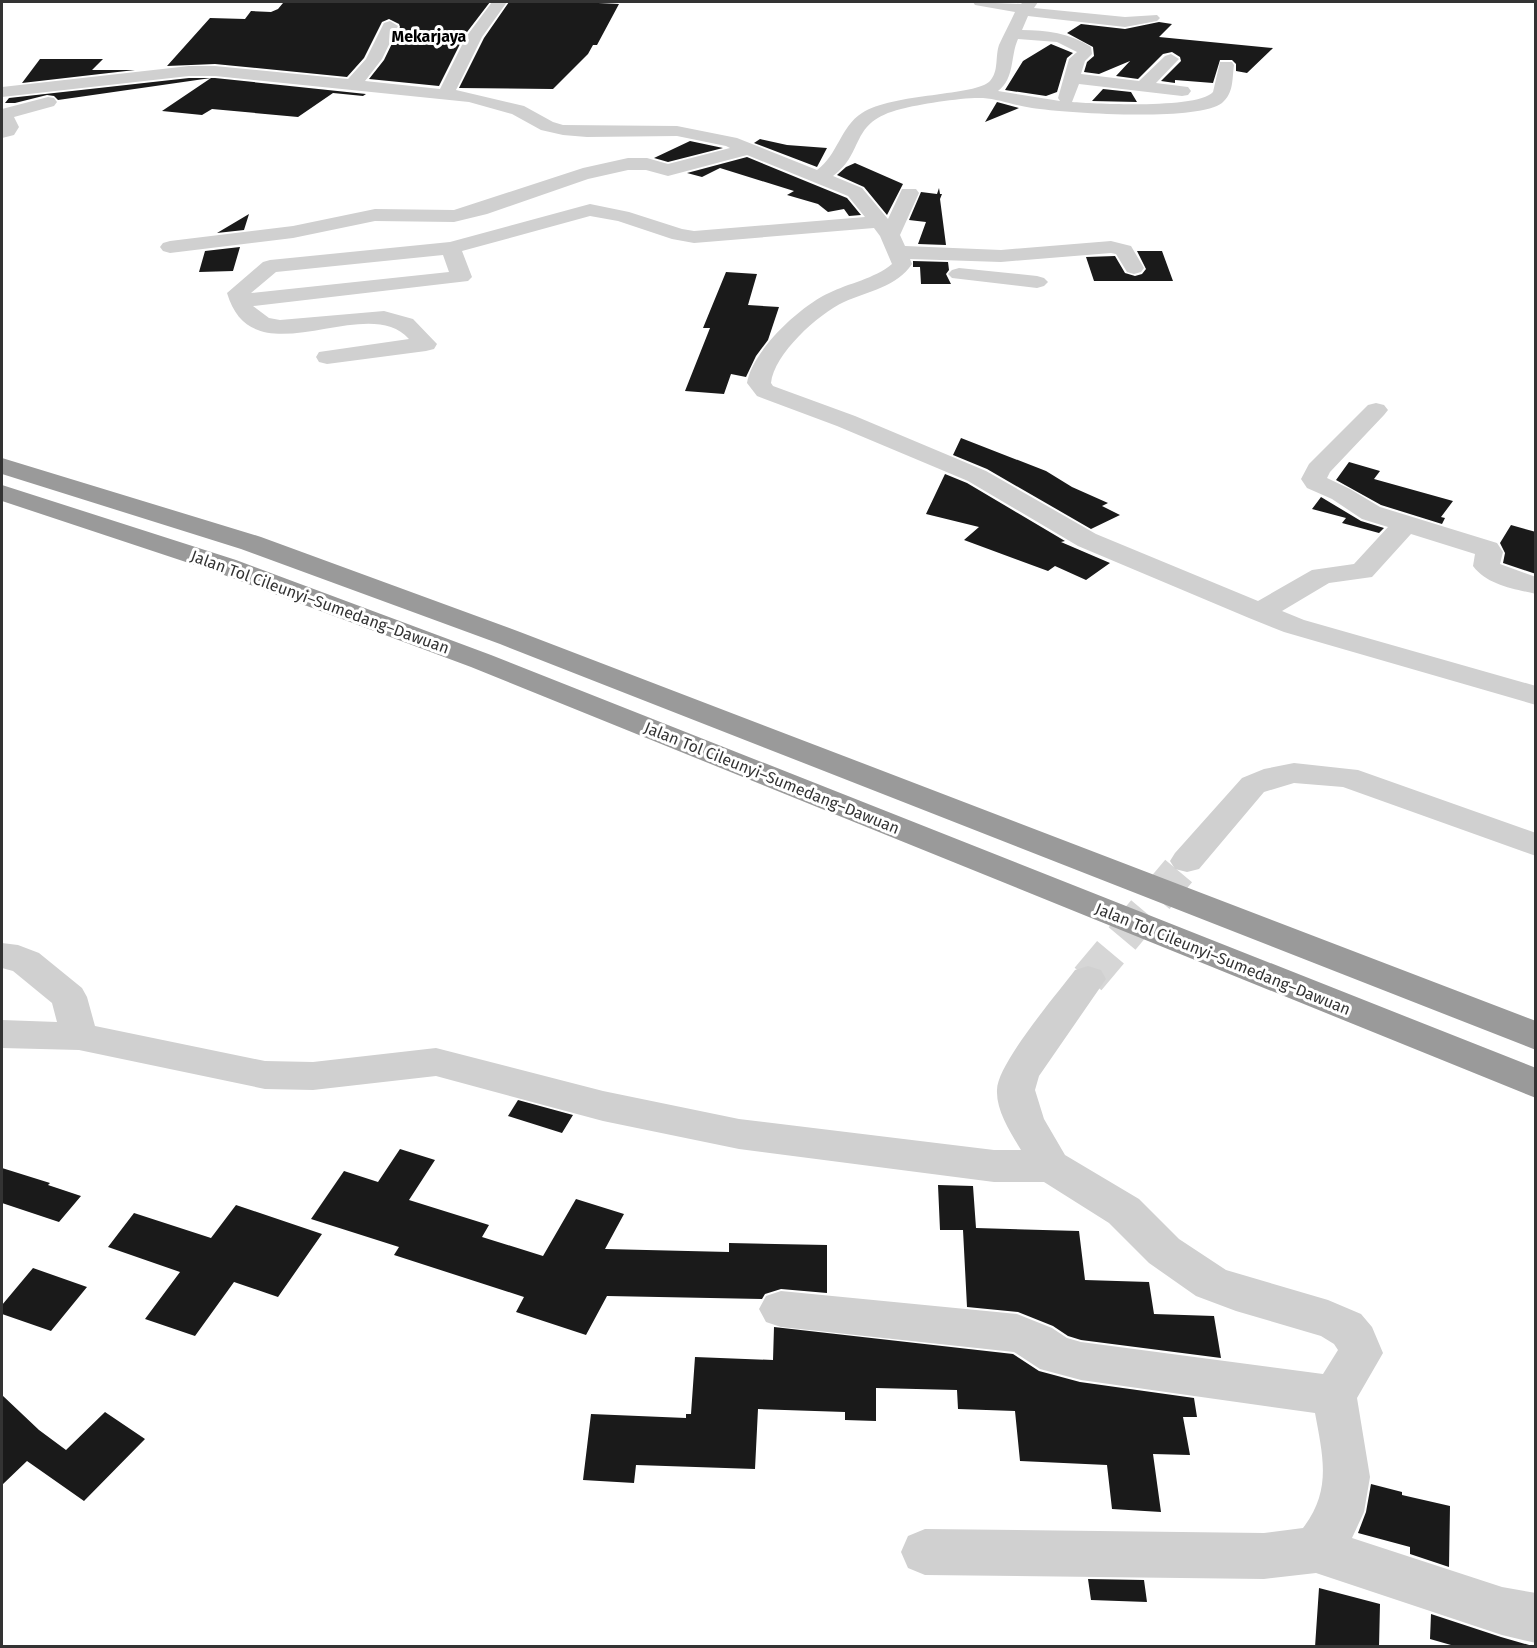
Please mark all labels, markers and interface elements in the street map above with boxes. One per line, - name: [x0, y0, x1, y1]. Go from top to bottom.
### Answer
- district label: Mekarjaya: [392, 27, 467, 46]
- street label: Jalan Tol Cileunyi–Sumedang–Dawuan: [188, 546, 452, 658]
- street label: Jalan Tol Cileunyi–Sumedang–Dawuan: [642, 718, 902, 838]
- street label: Jalan Tol Cileunyi–Sumedang–Dawuan: [1093, 899, 1353, 1019]

